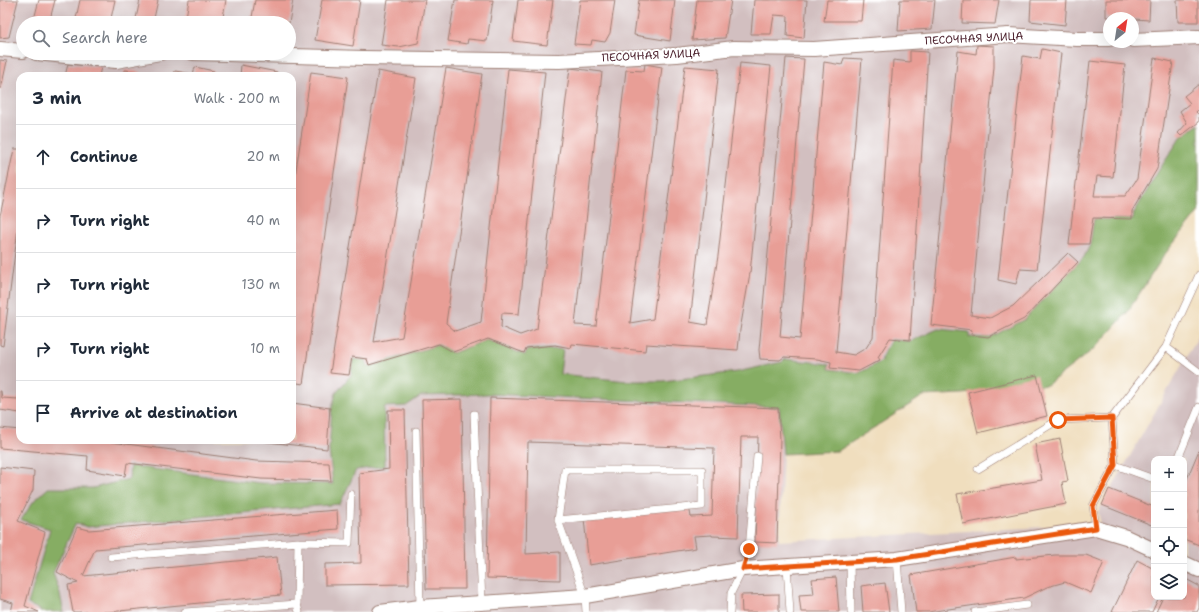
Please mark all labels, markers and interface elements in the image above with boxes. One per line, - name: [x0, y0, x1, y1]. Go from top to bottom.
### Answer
- north arrow: [1103, 12, 1139, 48]
- search box: [16, 16, 296, 60]
- icon: search: [30, 27, 52, 49]
- text: Search here: [62, 28, 148, 48]
- street label: ПЕСОЧНАЯ УЛИЦА: [924, 28, 1024, 49]
- street label: ПЕСОЧНАЯ УЛИЦА: [601, 45, 701, 66]
- text: 3 min: [32, 87, 82, 109]
- text: Walk · 200 m: [194, 90, 280, 107]
- icon: ahead: [32, 146, 54, 168]
- text: Continue: [70, 147, 138, 167]
- text: 20 m: [247, 148, 280, 165]
- icon: right: [32, 210, 54, 232]
- text: Turn right: [70, 211, 150, 231]
- text: 40 m: [246, 212, 280, 229]
- icon: right: [32, 274, 54, 296]
- text: Turn right: [70, 275, 150, 295]
- text: 130 m: [242, 276, 280, 293]
- icon: right: [32, 338, 54, 360]
- text: Turn right: [70, 339, 150, 359]
- text: 10 m: [250, 340, 280, 357]
- icon: arrive: [32, 402, 54, 424]
- text: Arrive at destination: [70, 403, 238, 423]
- route start: [1049, 411, 1067, 429]
- map controls: [1151, 456, 1187, 600]
- button: +: [1151, 456, 1187, 492]
- button: −: [1151, 492, 1187, 528]
- button: locate: [1151, 528, 1187, 564]
- route end: [740, 540, 758, 558]
- button: layers: [1151, 564, 1187, 600]

